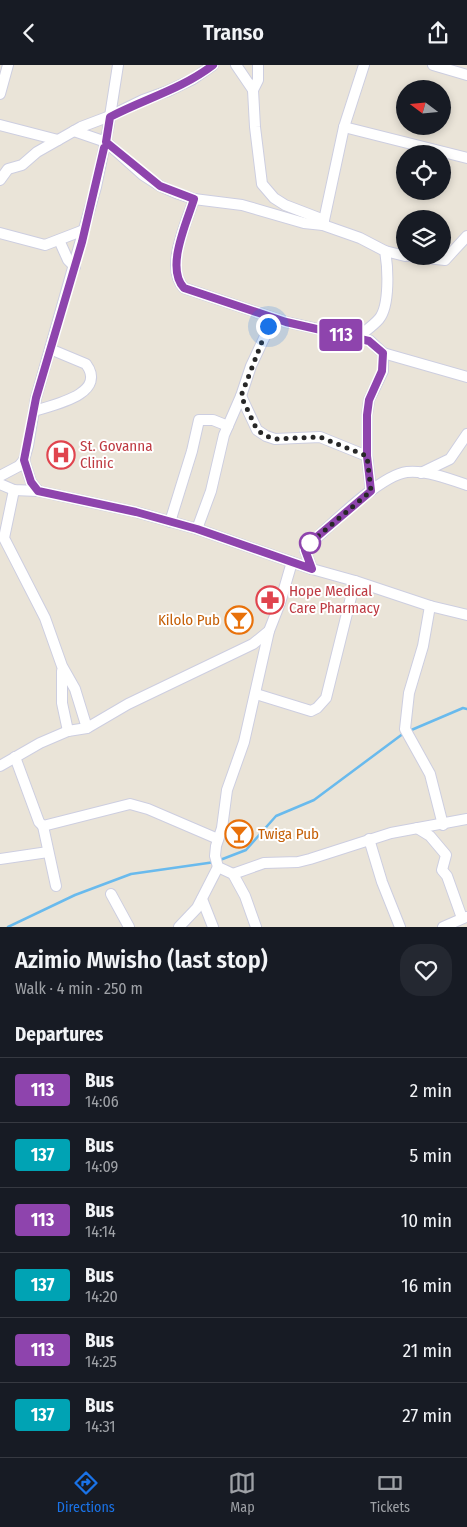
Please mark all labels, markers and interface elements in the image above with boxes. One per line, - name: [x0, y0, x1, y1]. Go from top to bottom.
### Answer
- icon: back: [15, 19, 43, 47]
- text: Transo: [203, 19, 264, 46]
- icon: share: [424, 19, 452, 47]
- north arrow: [396, 80, 451, 135]
- map controls: [396, 80, 451, 265]
- button: locate: [396, 145, 451, 200]
- button: layers: [396, 210, 451, 265]
- your location: [256, 314, 281, 339]
- line badge: 113: [312, 319, 370, 351]
- text: 113: [329, 324, 353, 346]
- place label: St. Govanna Clinic: [80, 437, 153, 472]
- hospital icon: St. Govanna Clinic: [46, 440, 76, 470]
- unlabelled marker: [299, 532, 321, 554]
- place label: Hope Medical Care Pharmacy: [289, 582, 380, 617]
- pharmacy icon: Hope Medical Care Pharmacy: [255, 585, 285, 615]
- bar icon: Kilolo Pub: [224, 605, 254, 635]
- place label: Kilolo Pub: [158, 611, 220, 629]
- bar icon: Twiga Pub: [224, 819, 254, 849]
- place label: Twiga Pub: [258, 825, 319, 843]
- button: heart: [400, 944, 452, 996]
- text: Azimio Mwisho (last stop): [15, 946, 268, 974]
- text: Walk · 4 min · 250 m: [15, 979, 143, 998]
- text: Departures: [15, 1023, 103, 1046]
- text: Bus: [85, 1069, 114, 1092]
- text: 113: [31, 1079, 54, 1101]
- text: 2 min: [410, 1079, 452, 1102]
- text: 14:06: [85, 1092, 119, 1111]
- text: Bus: [85, 1134, 114, 1157]
- text: 137: [31, 1144, 54, 1166]
- text: 5 min: [409, 1144, 452, 1167]
- text: 14:09: [85, 1157, 118, 1176]
- text: Bus: [85, 1199, 114, 1222]
- text: 113: [31, 1209, 54, 1231]
- text: 10 min: [401, 1209, 452, 1232]
- text: 14:14: [85, 1222, 116, 1241]
- text: Bus: [85, 1264, 114, 1287]
- text: 137: [31, 1274, 54, 1296]
- text: 16 min: [401, 1274, 452, 1297]
- text: 14:20: [85, 1287, 118, 1306]
- text: Bus: [85, 1329, 114, 1352]
- text: 113: [31, 1339, 54, 1361]
- text: 21 min: [403, 1339, 452, 1362]
- text: 14:25: [85, 1352, 117, 1371]
- text: Bus: [85, 1394, 114, 1417]
- text: 137: [31, 1404, 54, 1426]
- text: 27 min: [402, 1404, 452, 1427]
- text: 14:31: [85, 1417, 116, 1436]
- tab: Directions: [57, 1469, 115, 1516]
- tab: Map: [228, 1469, 256, 1516]
- tab: Tickets: [370, 1469, 410, 1516]

